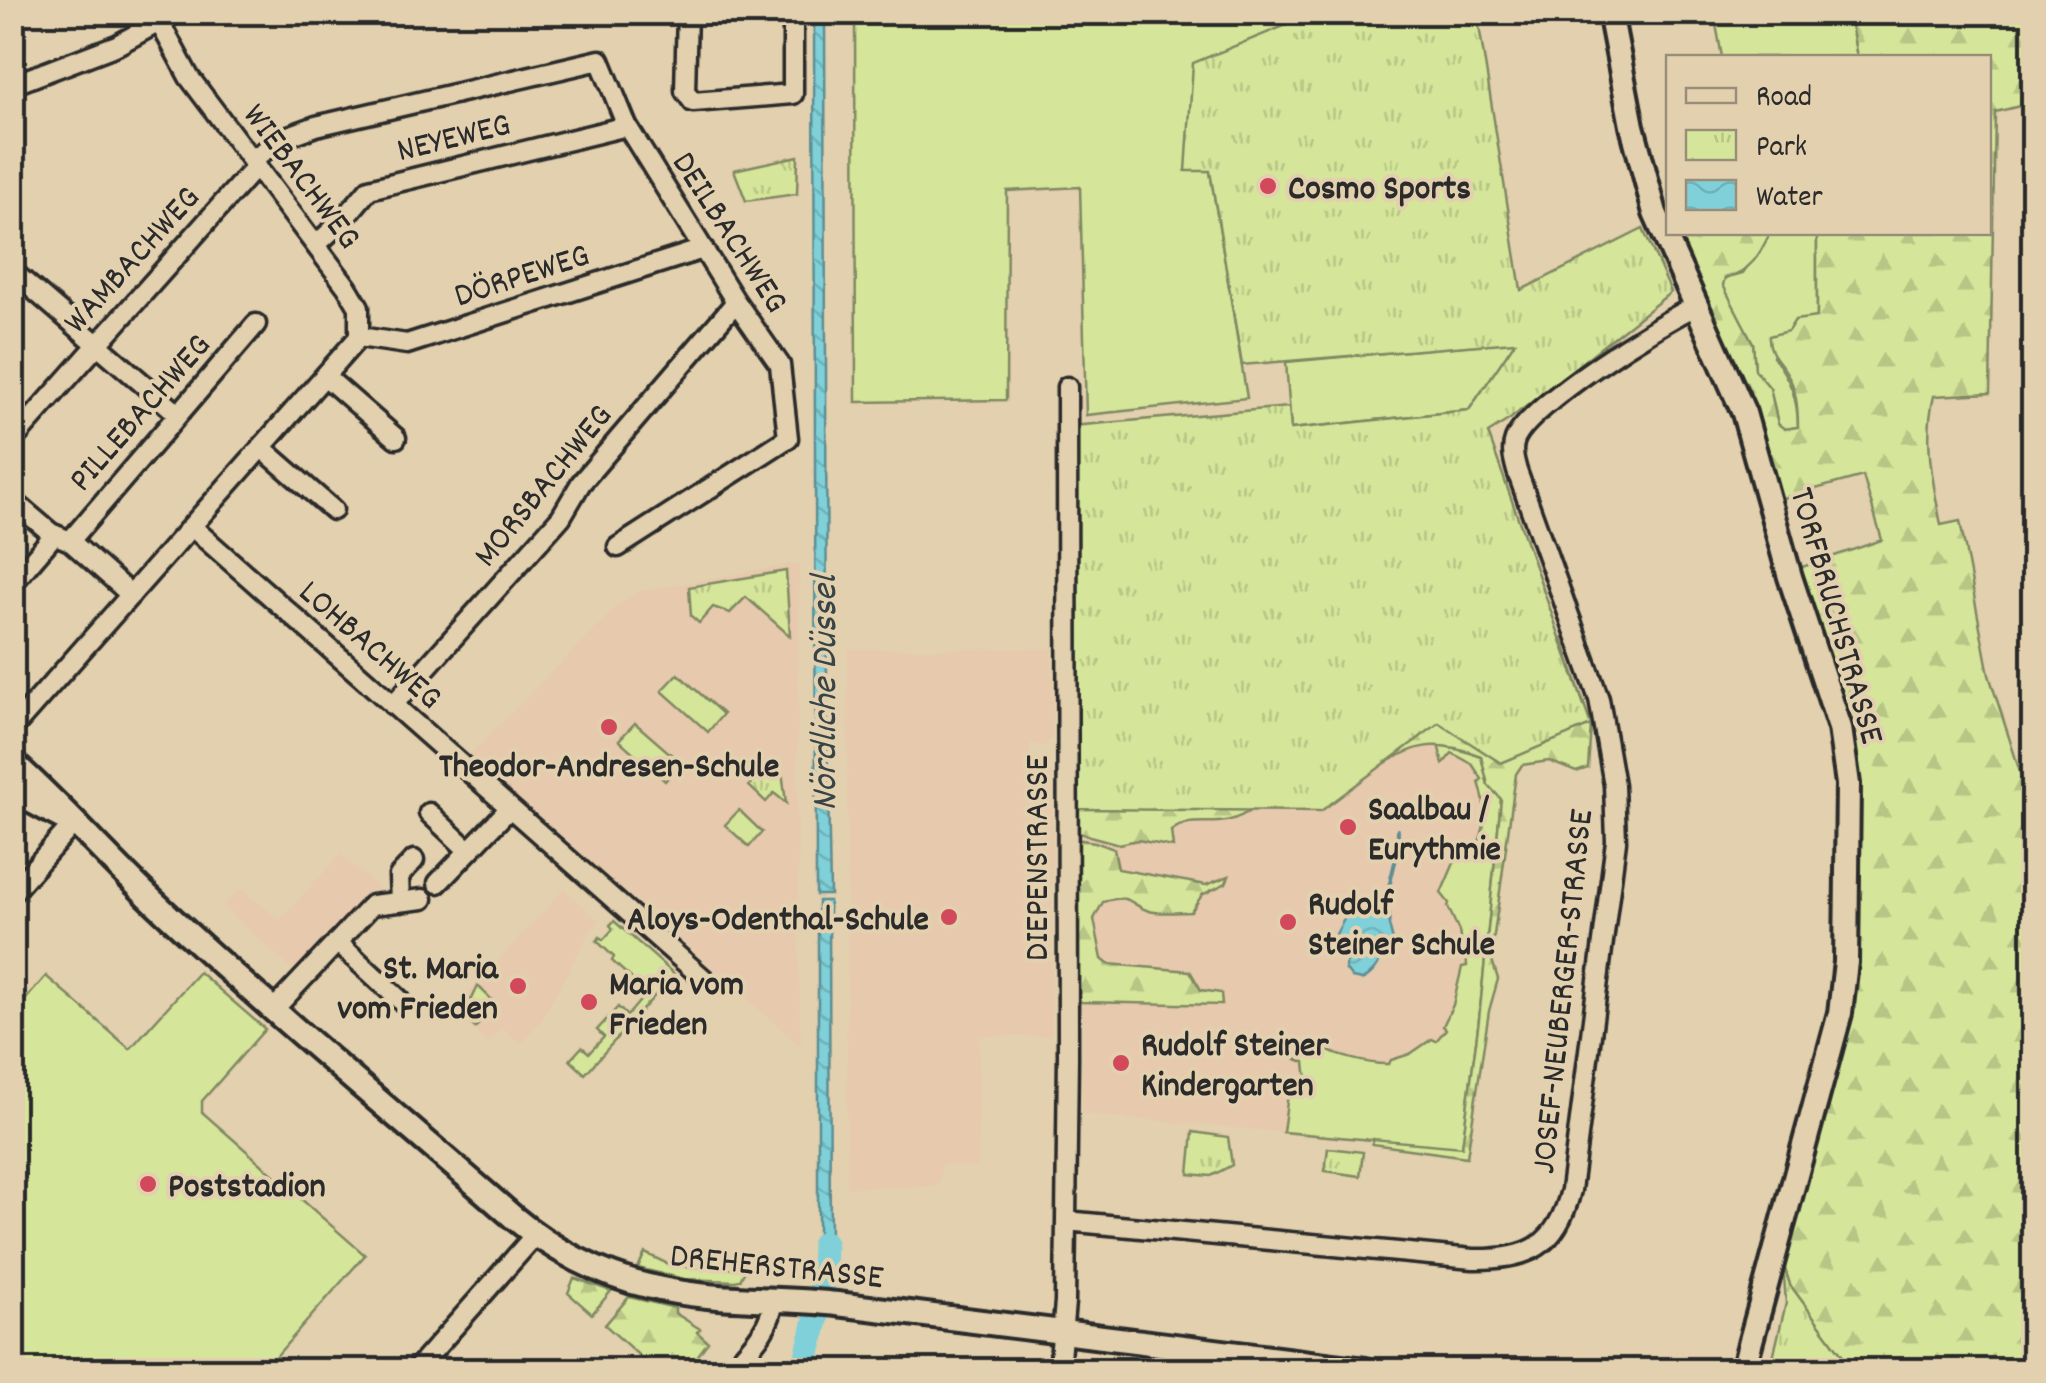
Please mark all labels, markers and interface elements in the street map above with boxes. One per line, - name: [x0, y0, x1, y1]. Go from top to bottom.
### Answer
- legend: [1666, 55, 1991, 235]
- text: Road: [1756, 78, 1812, 121]
- street label: WIEBACHWEG: [228, 95, 372, 262]
- street label: NEYEWEG: [392, 102, 516, 178]
- text: Park: [1756, 128, 1807, 171]
- street label: DEILBACHWEG: [657, 143, 799, 324]
- place label: Cosmo Sports: [1288, 166, 1471, 216]
- marker: Cosmo Sports: [1257, 175, 1279, 197]
- street label: WAMBACHWEG: [53, 176, 214, 347]
- text: Water: [1756, 178, 1823, 221]
- street label: DÖRPEWEG: [448, 232, 597, 323]
- street label: PILLEBACHWEG: [59, 324, 225, 505]
- street label: MORSBACHWEG: [463, 395, 627, 580]
- street label: TORFBRUCHSTRASSE: [1774, 482, 1895, 751]
- street label: LOHBACHWEG: [286, 570, 452, 724]
- water label: Nördliche Düssel: [800, 572, 855, 811]
- marker: Theodor-Andresen-Schule: [598, 716, 620, 738]
- place label: Theodor-Andresen-Schule: [439, 744, 779, 794]
- street label: DIEPENSTRASSE: [1015, 755, 1065, 961]
- place label: Saalbau / Eurythmie: [1368, 787, 1501, 877]
- street label: JOSEF-NEUBERGER-STRASSE: [1521, 807, 1609, 1176]
- marker: Saalbau / Eurythmie: [1337, 816, 1359, 838]
- place label: Rudolf Steiner Schule: [1308, 882, 1495, 972]
- place label: Aloys-Odenthal-Schule: [627, 897, 929, 947]
- marker: Aloys-Odenthal-Schule: [938, 906, 960, 928]
- marker: Rudolf Steiner Schule: [1277, 911, 1299, 933]
- place label: St. Maria vom Frieden: [337, 946, 500, 1036]
- place label: Maria vom Frieden: [609, 962, 744, 1052]
- marker: St. Maria vom Frieden: [507, 975, 529, 997]
- marker: Maria vom Frieden: [578, 991, 600, 1013]
- place label: Rudolf Steiner Kindergarten: [1141, 1023, 1330, 1113]
- marker: Rudolf Steiner Kindergarten: [1110, 1052, 1132, 1074]
- place label: Poststadion: [168, 1164, 326, 1214]
- marker: Poststadion: [137, 1173, 159, 1195]
- street label: DREHERSTRASSE: [667, 1233, 886, 1305]

